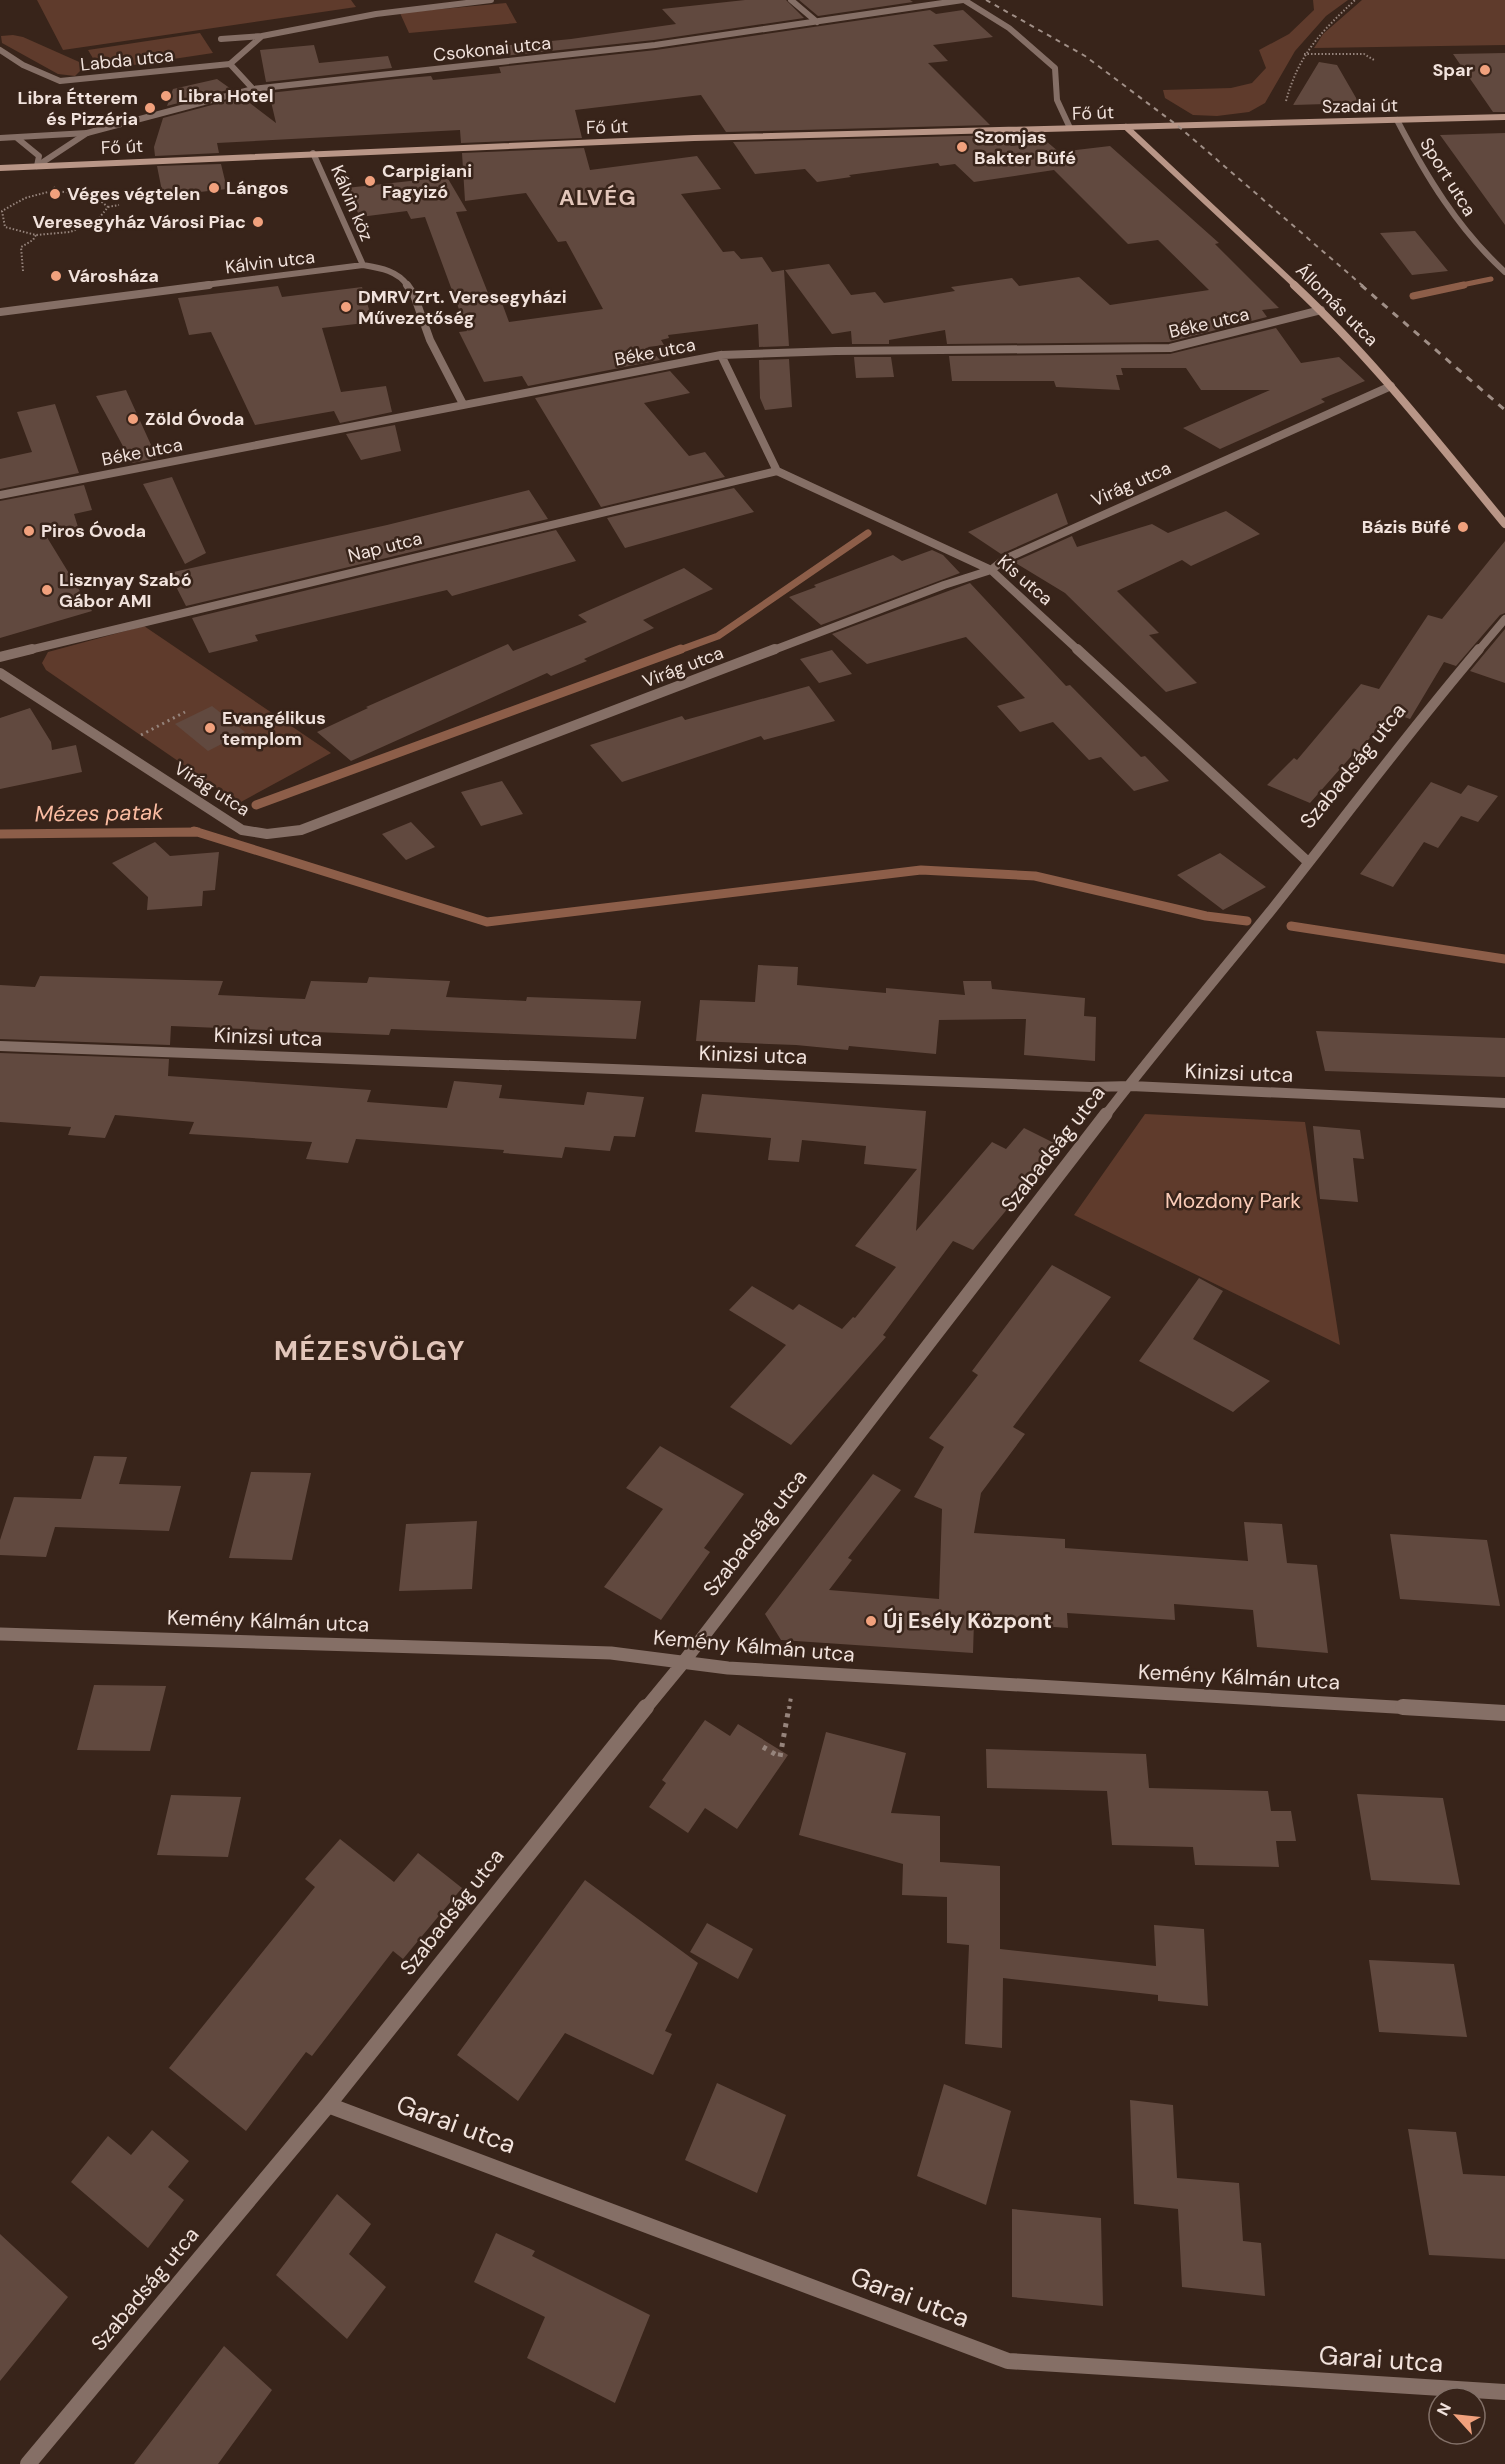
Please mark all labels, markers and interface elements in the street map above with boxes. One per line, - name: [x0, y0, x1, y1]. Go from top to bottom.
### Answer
- street label: Csokonai utca: [432, 31, 552, 67]
- street label: Labda utca: [79, 43, 175, 77]
- place label: Spar: [1432, 58, 1473, 82]
- marker: Spar: [1478, 63, 1492, 77]
- place label: Libra Hotel: [178, 84, 274, 108]
- place label: Libra Étterem és Pizzéria: [17, 86, 138, 131]
- marker: Libra Hotel: [159, 89, 173, 103]
- street label: Szadai út: [1322, 93, 1398, 119]
- street label: Fő út: [1072, 100, 1114, 126]
- marker: Libra Étterem és Pizzéria: [143, 101, 157, 115]
- street label: Fő út: [586, 114, 628, 140]
- place label: Szomjas Bakter Büfé: [974, 125, 1076, 170]
- street label: Sport utca: [1414, 133, 1482, 221]
- street label: Fő út: [100, 134, 144, 160]
- marker: Szomjas Bakter Büfé: [955, 140, 969, 154]
- place label: Carpigiani Fagyizó: [382, 159, 472, 204]
- street label: Kálvin köz: [325, 161, 379, 245]
- marker: Carpigiani Fagyizó: [363, 174, 377, 188]
- place label: Lángos: [226, 176, 289, 200]
- marker: Lángos: [207, 181, 221, 195]
- place label: Véges végtelen: [67, 182, 200, 206]
- district label: ALVÉG: [559, 183, 637, 212]
- marker: Véges végtelen: [48, 187, 62, 201]
- place label: Veresegyház Városi Piac: [32, 210, 246, 234]
- marker: Veresegyház Városi Piac: [251, 215, 265, 229]
- street label: Kálvin utca: [224, 245, 316, 279]
- street label: Állomás utca: [1291, 259, 1383, 351]
- place label: Városháza: [68, 264, 159, 288]
- marker: Városháza: [49, 269, 63, 283]
- place label: DMRV Zrt. Veresegyházi Művezetőség: [358, 285, 567, 330]
- marker: DMRV Zrt. Veresegyházi Művezetőség: [339, 300, 353, 314]
- street label: Béke utca: [1166, 302, 1252, 344]
- street label: Béke utca: [613, 332, 697, 372]
- place label: Zöld Óvoda: [145, 407, 244, 431]
- marker: Zöld Óvoda: [126, 412, 140, 426]
- street label: Béke utca: [100, 432, 184, 472]
- street label: Virág utca: [1087, 456, 1175, 512]
- place label: Bázis Büfé: [1362, 515, 1451, 539]
- place label: Piros Óvoda: [41, 519, 146, 543]
- marker: Bázis Büfé: [1456, 520, 1470, 534]
- marker: Piros Óvoda: [22, 524, 36, 538]
- street label: Nap utca: [345, 526, 425, 568]
- street label: Kis utca: [992, 549, 1058, 611]
- place label: Lisznyay Szabó Gábor AMI: [59, 568, 192, 613]
- marker: Lisznyay Szabó Gábor AMI: [40, 583, 54, 597]
- street label: Virág utca: [639, 641, 727, 693]
- street label: Szabadság utca: [1294, 697, 1412, 835]
- place label: Evangélikus templom: [222, 706, 326, 751]
- marker: Evangélikus templom: [203, 721, 217, 735]
- street label: Virág utca: [170, 756, 254, 822]
- water label: Mézes patak: [34, 797, 164, 829]
- street label: Kinizsi utca: [213, 1021, 323, 1053]
- street label: Kinizsi utca: [698, 1039, 808, 1071]
- street label: Kinizsi utca: [1184, 1057, 1294, 1089]
- street label: Szabadság utca: [995, 1080, 1111, 1218]
- park label: Mozdony Park: [1165, 1187, 1301, 1215]
- district label: MÉZESVÖLGY: [274, 1333, 466, 1368]
- street label: Szabadság utca: [697, 1464, 813, 1602]
- street label: Kemény Kálmán utca: [166, 1603, 370, 1639]
- place label: Új Esély Központ: [883, 1607, 1052, 1635]
- marker: Új Esély Központ: [864, 1614, 878, 1628]
- street label: Kemény Kálmán utca: [652, 1623, 856, 1669]
- street label: Kemény Kálmán utca: [1137, 1658, 1341, 1696]
- street label: Szabadság utca: [394, 1843, 510, 1981]
- street label: Garai utca: [392, 2087, 520, 2161]
- street label: Szabadság utca: [85, 2221, 205, 2357]
- street label: Garai utca: [846, 2259, 974, 2335]
- street label: Garai utca: [1318, 2338, 1444, 2380]
- north arrow: [1427, 2386, 1487, 2446]
- text: N: [1432, 2399, 1456, 2419]

